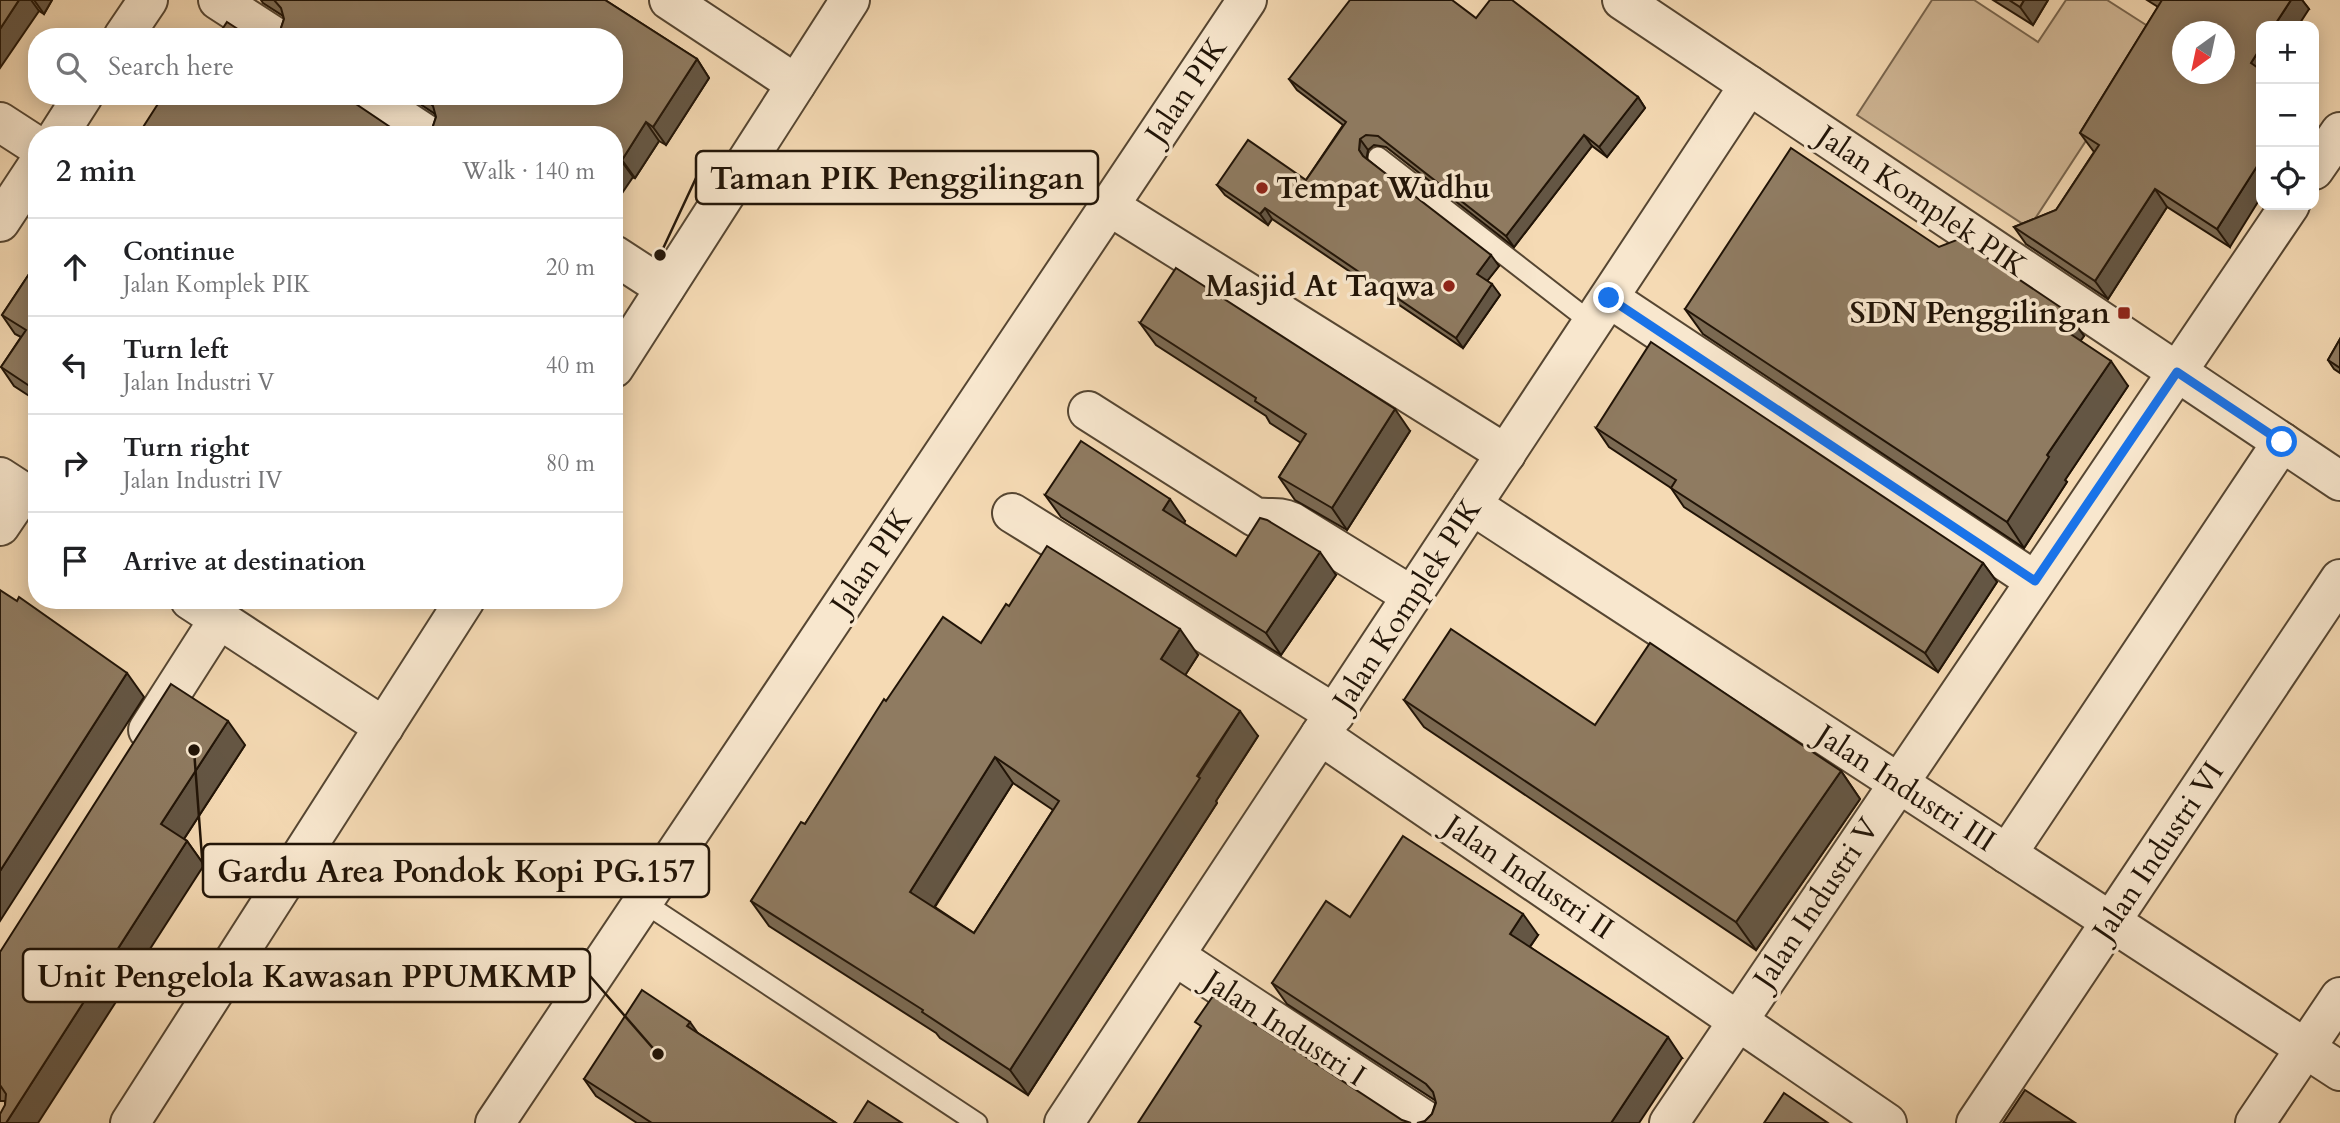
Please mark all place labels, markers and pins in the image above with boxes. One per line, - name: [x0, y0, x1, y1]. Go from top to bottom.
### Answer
- callout: Taman PIK Penggilingan: [696, 151, 1098, 204]
- place label: Tempat Wudhu: [1276, 168, 1490, 209]
- marker: Tempat Wudhu: [1254, 180, 1270, 196]
- place label: Masjid At Taqwa: [1205, 266, 1435, 307]
- marker: Masjid At Taqwa: [1441, 278, 1457, 294]
- place label: SDN Penggilingan: [1850, 293, 2110, 334]
- marker: SDN Penggilingan: [2116, 305, 2132, 321]
- callout: Gardu Area Pondok Kopi PG.157: [203, 844, 709, 897]
- callout: Unit Pengelola Kawasan PPUMKMP: [23, 949, 590, 1002]

